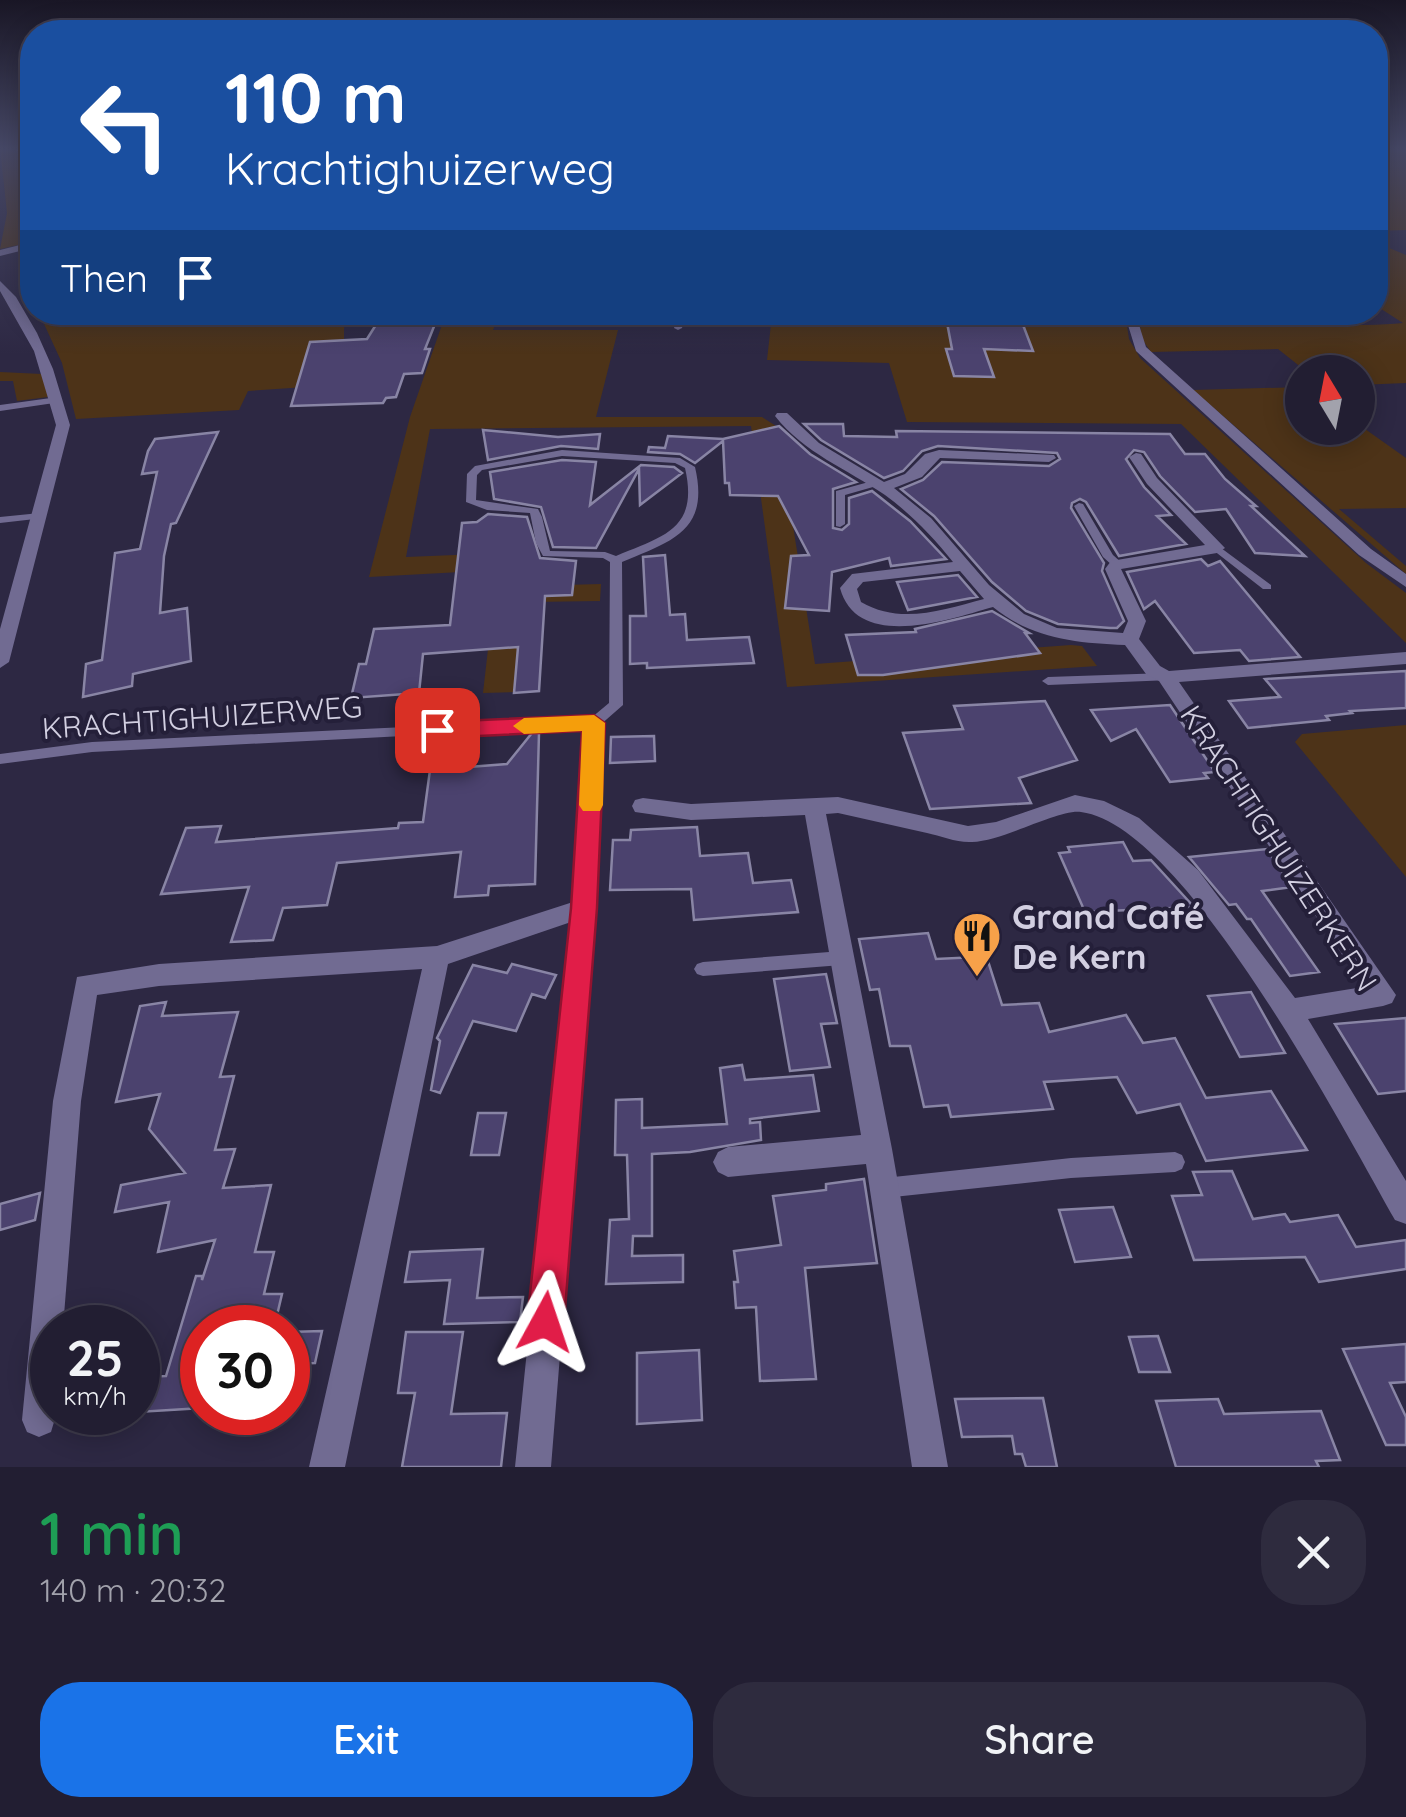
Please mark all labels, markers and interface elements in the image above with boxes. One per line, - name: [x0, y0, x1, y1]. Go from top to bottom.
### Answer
- text: 110 m: [225, 53, 407, 141]
- icon: left: [60, 60, 190, 190]
- text: Krachtighuizerweg: [225, 140, 615, 196]
- icon: arrive: [168, 250, 223, 305]
- text: Then: [60, 254, 148, 302]
- north arrow: [1285, 355, 1375, 445]
- map controls: [1285, 355, 1375, 445]
- street label: KRACHTIGHUIZERWEG: [41, 687, 363, 747]
- pin: [395, 688, 480, 773]
- street label: KRACHTIGHUIZERKERN: [1172, 698, 1386, 998]
- icon: arrive: [410, 703, 465, 758]
- place label: Grand Café De Kern: [1012, 894, 1205, 978]
- restaurant icon: Grand Café De Kern: [951, 910, 1003, 978]
- position arrow: [493, 1270, 597, 1374]
- speed limit sign: 30: [180, 1305, 310, 1435]
- text: 25: [66, 1326, 124, 1389]
- text: km/h: [63, 1380, 127, 1411]
- text: 1 min: [40, 1495, 184, 1570]
- button: close: [1261, 1500, 1366, 1605]
- text: 140 m · 20:32: [40, 1570, 226, 1610]
- button: Exit: [40, 1682, 693, 1797]
- button: Share: [713, 1682, 1366, 1797]

